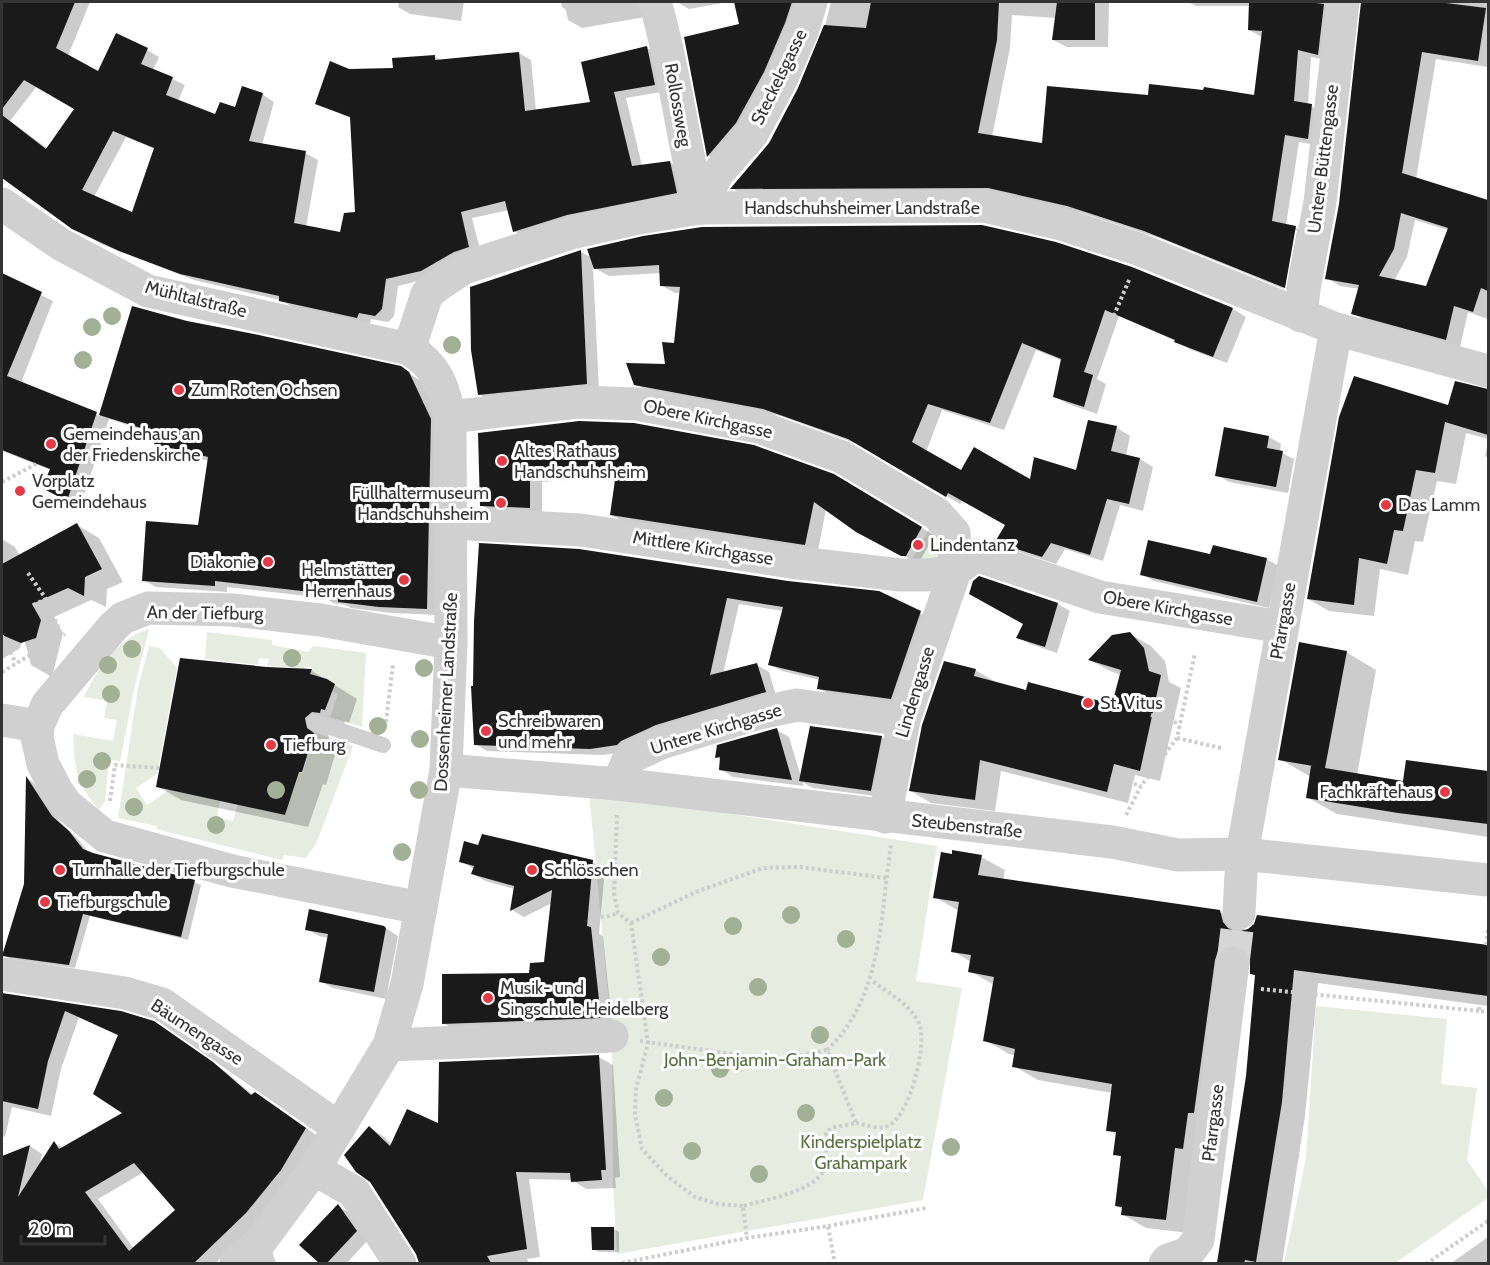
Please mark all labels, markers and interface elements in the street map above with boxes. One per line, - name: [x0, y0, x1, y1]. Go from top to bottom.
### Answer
- street label: Steckelsgasse: [746, 25, 812, 129]
- street label: Rollossweg: [660, 61, 696, 150]
- street label: Untere Büttengasse: [1303, 83, 1343, 235]
- street label: Handschuhsheimer Landstraße: [744, 197, 980, 219]
- street label: Mühltalstraße: [143, 276, 249, 322]
- place label: Zum Roten Ochsen: [191, 379, 338, 401]
- marker: Zum Roten Ochsen: [172, 383, 186, 397]
- street label: Obere Kirchgasse: [642, 395, 774, 443]
- place label: Gemeindehaus an der Friedenskirche: [63, 423, 200, 466]
- marker: Gemeindehaus an der Friedenskirche: [44, 437, 58, 451]
- place label: Altes Rathaus Handschuhsheim: [514, 440, 646, 483]
- marker: Altes Rathaus Handschuhsheim: [495, 454, 509, 468]
- place label: Vorplatz Gemeindehaus: [32, 470, 147, 513]
- place label: Füllhaltermuseum Handschuhsheim: [352, 482, 489, 525]
- marker: Vorplatz Gemeindehaus: [13, 484, 27, 498]
- place label: Das Lamm: [1398, 494, 1480, 516]
- marker: Füllhaltermuseum Handschuhsheim: [494, 496, 508, 510]
- marker: Das Lamm: [1379, 498, 1393, 512]
- street label: Mittlere Kirchgasse: [631, 526, 775, 570]
- place label: Lindentanz: [930, 534, 1016, 556]
- marker: Lindentanz: [911, 538, 925, 552]
- place label: Diakonie: [190, 551, 256, 573]
- marker: Diakonie: [261, 555, 275, 569]
- place label: Helmstätter Herrenhaus: [301, 559, 392, 602]
- marker: Helmstätter Herrenhaus: [397, 573, 411, 587]
- street label: Pfarrgasse: [1265, 581, 1301, 661]
- street label: Obere Kirchgasse: [1101, 586, 1235, 630]
- street label: Dossenheimer Landstraße: [430, 592, 462, 792]
- street label: An der Tiefburg: [147, 601, 264, 625]
- street label: Lindengasse: [891, 644, 939, 740]
- place label: St. Vitus: [1100, 692, 1163, 714]
- marker: St. Vitus: [1081, 696, 1095, 710]
- street label: Untere Kirchgasse: [648, 699, 784, 759]
- place label: Schreibwaren und mehr: [498, 710, 601, 753]
- marker: Schreibwaren und mehr: [479, 724, 493, 738]
- place label: Tiefburg: [283, 734, 346, 756]
- marker: Tiefburg: [264, 738, 278, 752]
- place label: Fachkräftehaus: [1319, 781, 1433, 803]
- marker: Fachkräftehaus: [1438, 785, 1452, 799]
- street label: Steubenstraße: [910, 809, 1024, 843]
- place label: Turnhalle der Tiefburgschule: [72, 859, 285, 881]
- place label: Schlösschen: [544, 859, 639, 881]
- marker: Turnhalle der Tiefburgschule: [53, 863, 67, 877]
- marker: Schlösschen: [525, 863, 539, 877]
- place label: Tiefburgschule: [57, 891, 168, 913]
- marker: Tiefburgschule: [38, 895, 52, 909]
- place label: Musik- und Singschule Heidelberg: [500, 977, 669, 1020]
- marker: Musik- und Singschule Heidelberg: [481, 991, 495, 1005]
- street label: Bäumengasse: [147, 994, 247, 1070]
- park label: John-Benjamin-Graham-Park: [663, 1049, 887, 1071]
- street label: Pfarrgasse: [1197, 1083, 1229, 1163]
- park label: Kinderspielplatz Grahampark: [800, 1131, 922, 1174]
- scale bar: [21, 1208, 105, 1246]
- text: 20 m: [30, 1218, 72, 1240]

